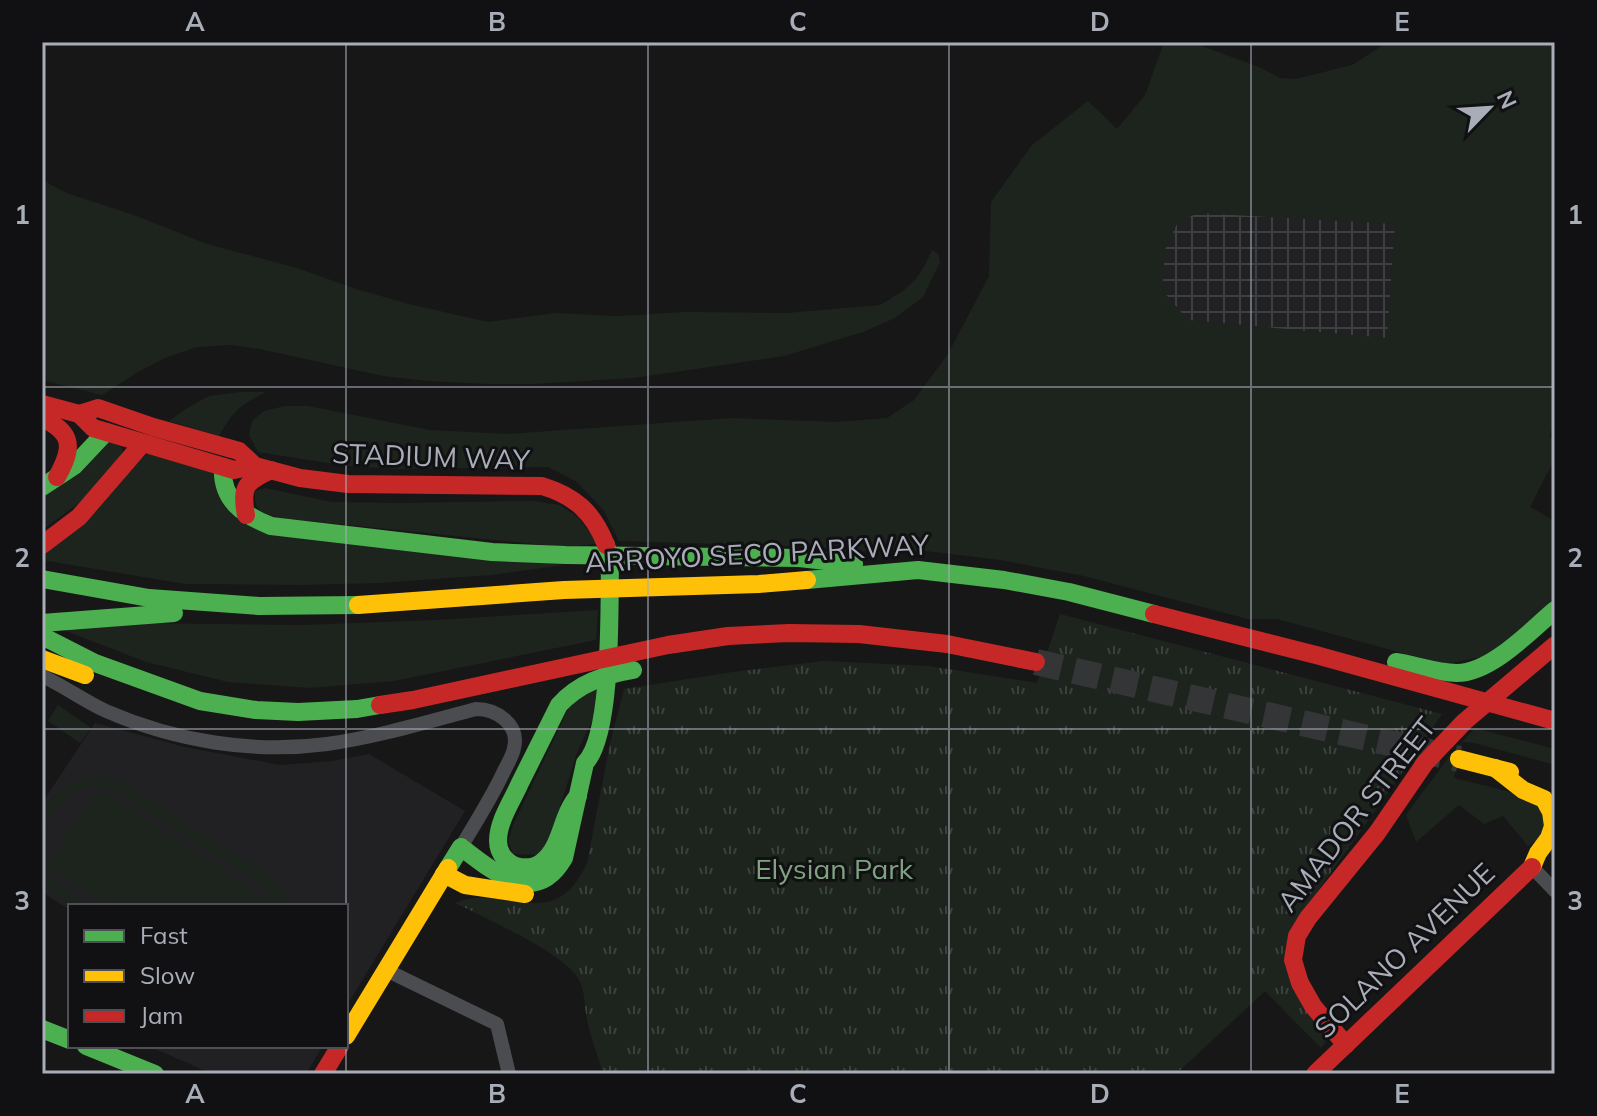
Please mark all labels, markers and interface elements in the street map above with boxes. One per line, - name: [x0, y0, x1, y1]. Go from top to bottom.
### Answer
- text: A: [185, 5, 205, 38]
- text: B: [488, 5, 506, 38]
- text: C: [789, 5, 807, 38]
- text: D: [1090, 5, 1110, 38]
- text: E: [1394, 5, 1410, 38]
- north arrow: [1449, 68, 1529, 148]
- text: N: [1491, 86, 1523, 113]
- text: 1: [14, 198, 30, 231]
- text: 1: [1567, 198, 1583, 231]
- street label: STADIUM WAY: [332, 435, 531, 477]
- street label: ARROYO SECO PARKWAY: [584, 526, 931, 579]
- text: 2: [14, 541, 30, 574]
- text: 2: [1567, 541, 1583, 574]
- street label: AMADOR STREET: [1269, 710, 1443, 918]
- park label: Elysian Park: [755, 851, 913, 886]
- street label: SOLANO AVENUE: [1307, 855, 1501, 1045]
- text: 3: [14, 884, 30, 917]
- text: 3: [1567, 884, 1583, 917]
- legend: [68, 904, 348, 1048]
- text: Fast: [140, 920, 188, 950]
- text: Slow: [140, 960, 195, 990]
- text: Jam: [140, 1000, 183, 1030]
- text: A: [185, 1077, 205, 1110]
- text: B: [488, 1077, 506, 1110]
- text: C: [789, 1077, 807, 1110]
- text: D: [1090, 1077, 1110, 1110]
- text: E: [1394, 1077, 1410, 1110]

